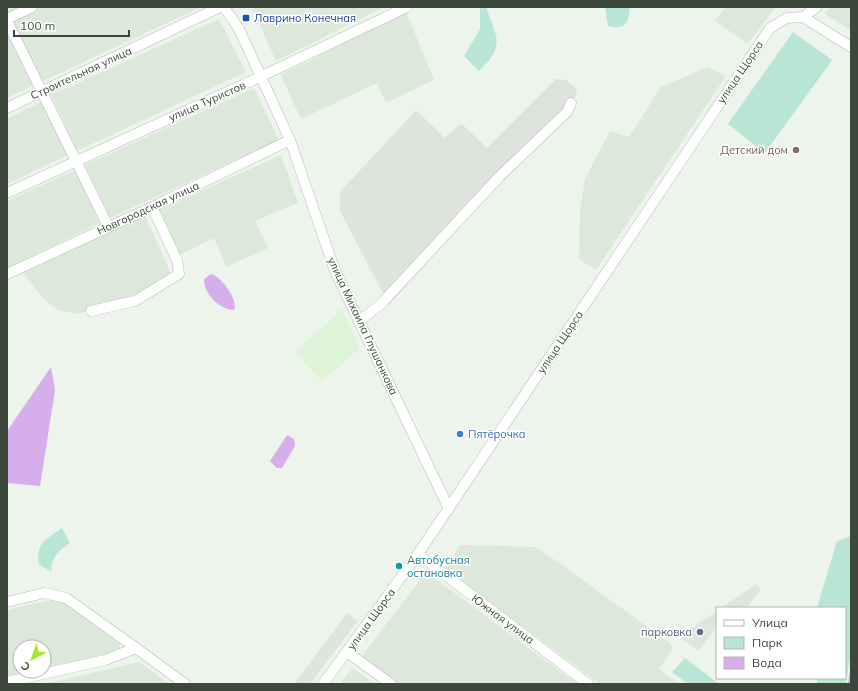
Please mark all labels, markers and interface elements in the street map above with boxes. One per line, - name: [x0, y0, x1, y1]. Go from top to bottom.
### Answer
- place label: Лаврино Конечная: [254, 11, 356, 25]
- scale bar: [14, 12, 129, 38]
- marker: Лаврино Конечная: [241, 13, 251, 23]
- text: 100 m: [20, 18, 55, 33]
- street label: улица Щорса: [714, 38, 766, 106]
- street label: Строительная улица: [28, 43, 134, 103]
- street label: улица Туристов: [166, 78, 248, 124]
- place label: Детский дом: [720, 143, 788, 157]
- marker: Детский дом: [791, 145, 801, 155]
- street label: Новгородская улица: [95, 178, 201, 238]
- street label: улица Михаила Глушанкова: [325, 255, 401, 397]
- street label: улица Щорса: [534, 308, 586, 376]
- place label: Пятёрочка: [468, 427, 525, 441]
- marker: Пятёрочка: [455, 429, 465, 439]
- place label: Автобусная остановка: [407, 553, 470, 580]
- marker: Автобусная остановка: [394, 561, 404, 571]
- street label: улица Щорса: [344, 586, 398, 652]
- street label: Южная улица: [469, 591, 537, 647]
- legend: [716, 607, 846, 679]
- text: Улица: [751, 615, 788, 630]
- place label: парковка: [641, 625, 692, 639]
- marker: парковка: [695, 627, 705, 637]
- text: Парк: [752, 635, 783, 650]
- north arrow: [12, 639, 52, 679]
- text: Вода: [752, 655, 782, 670]
- text: С: [18, 658, 33, 674]

